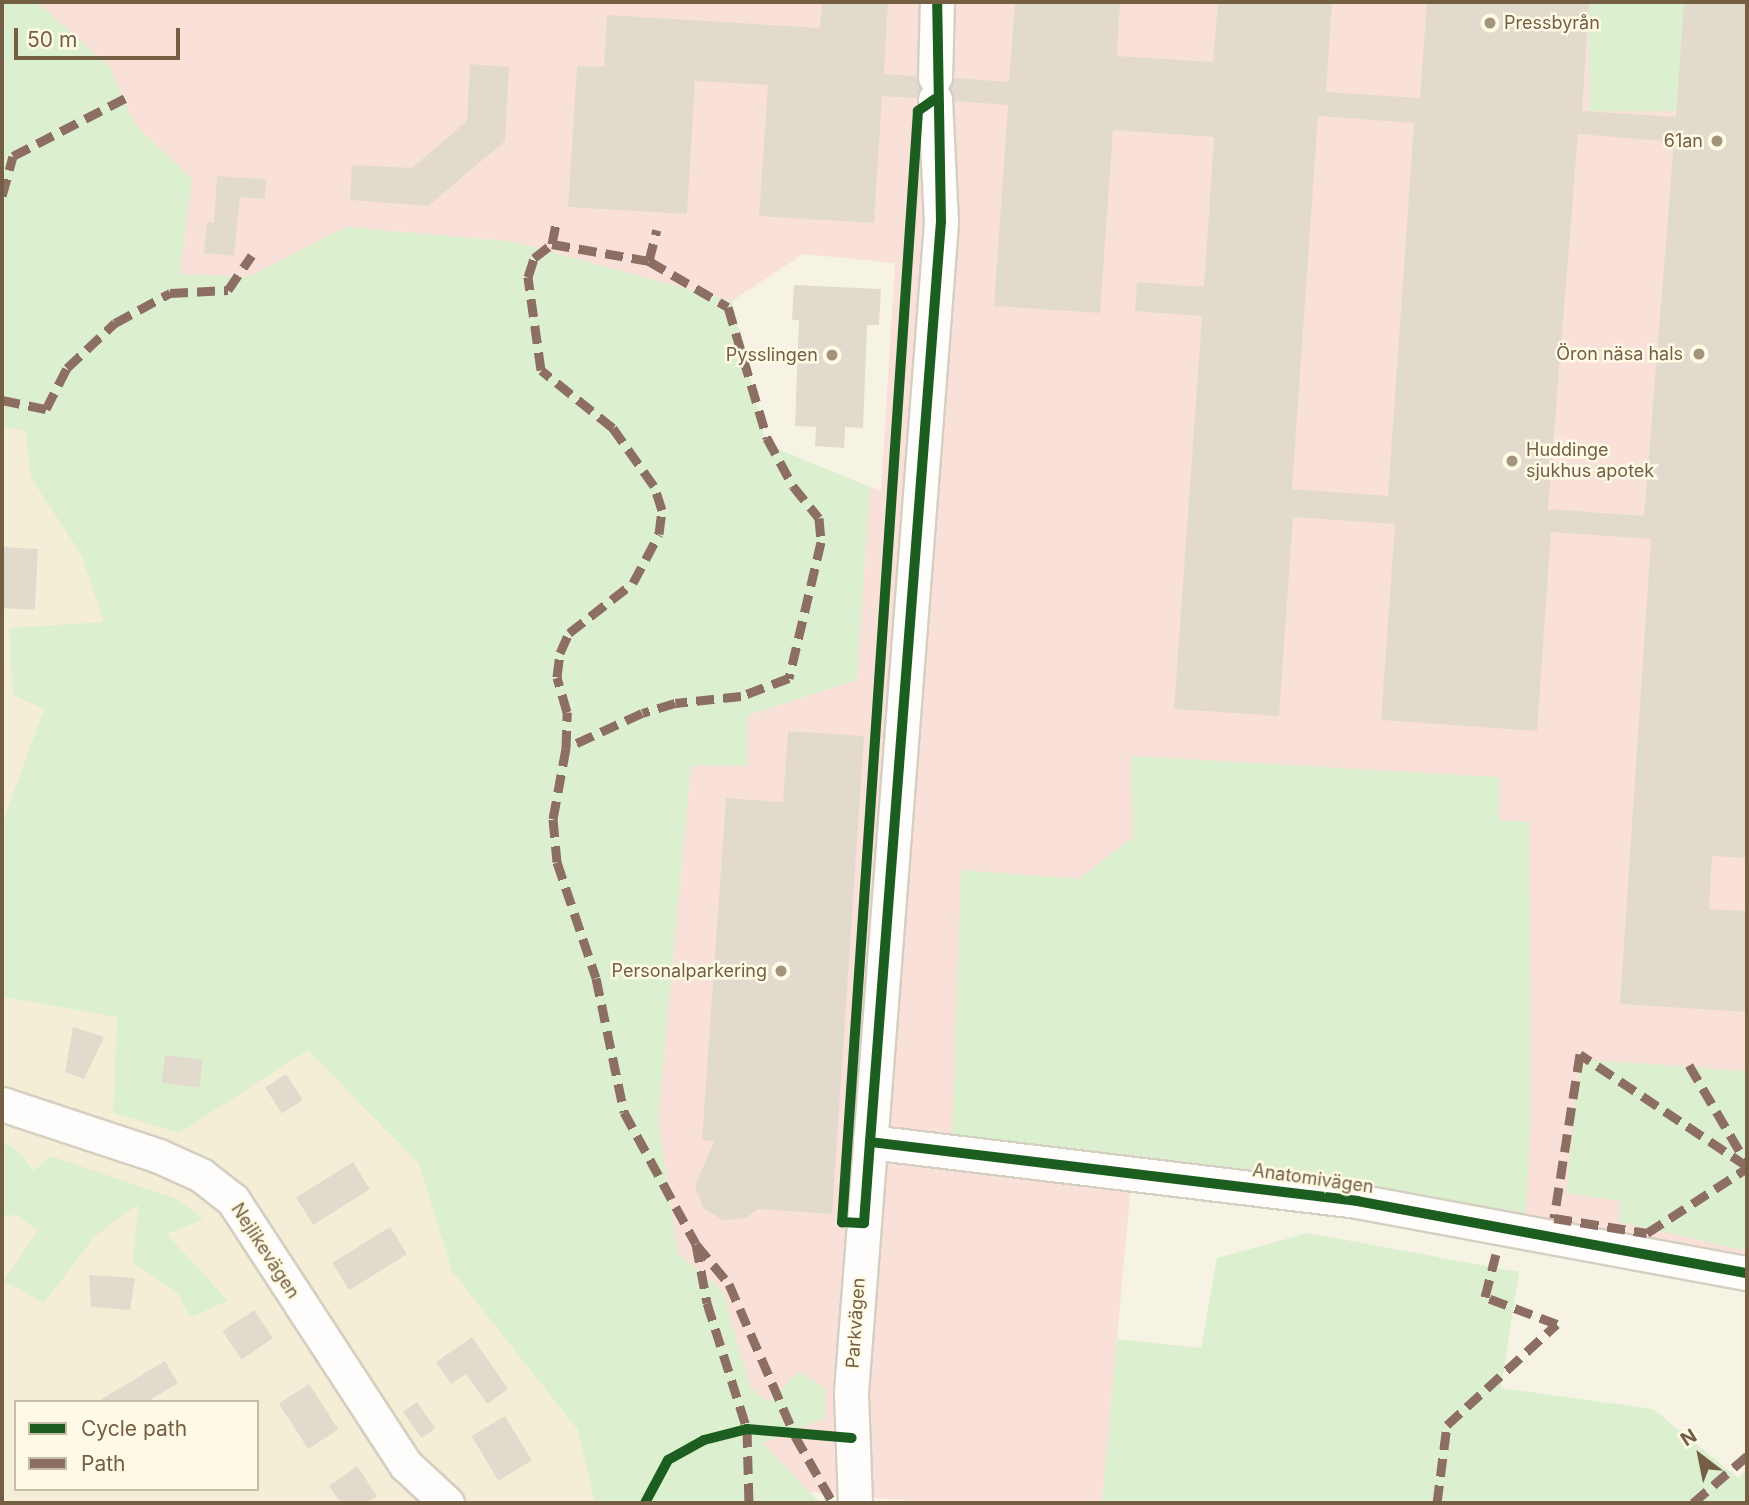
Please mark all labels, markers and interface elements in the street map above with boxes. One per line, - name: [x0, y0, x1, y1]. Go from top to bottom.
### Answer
- place label: Pressbyrån: [1504, 12, 1600, 34]
- scale bar: [18, 14, 184, 58]
- marker: Pressbyrån: [1482, 15, 1498, 31]
- text: 50 m: [27, 27, 77, 52]
- place label: 61an: [1664, 130, 1703, 152]
- marker: 61an: [1709, 133, 1725, 149]
- place label: Öron näsa hals: [1556, 343, 1683, 365]
- place label: Pysslingen: [726, 344, 818, 366]
- marker: Öron näsa hals: [1689, 344, 1709, 364]
- marker: Pysslingen: [824, 347, 840, 363]
- place label: Huddinge sjukhus apotek: [1526, 440, 1654, 482]
- marker: Huddinge sjukhus apotek: [1504, 453, 1520, 469]
- place label: Personalparkering: [612, 960, 767, 982]
- marker: Personalparkering: [773, 963, 789, 979]
- street label: Anatomivägen: [1251, 1160, 1375, 1198]
- street label: Nejlikevägen: [226, 1199, 304, 1303]
- street label: Parkvägen: [842, 1277, 870, 1369]
- legend: [14, 1400, 259, 1491]
- text: Cycle path: [81, 1416, 187, 1441]
- north arrow: [1665, 1421, 1735, 1491]
- text: N: [1676, 1424, 1701, 1451]
- text: Path: [81, 1451, 126, 1476]

